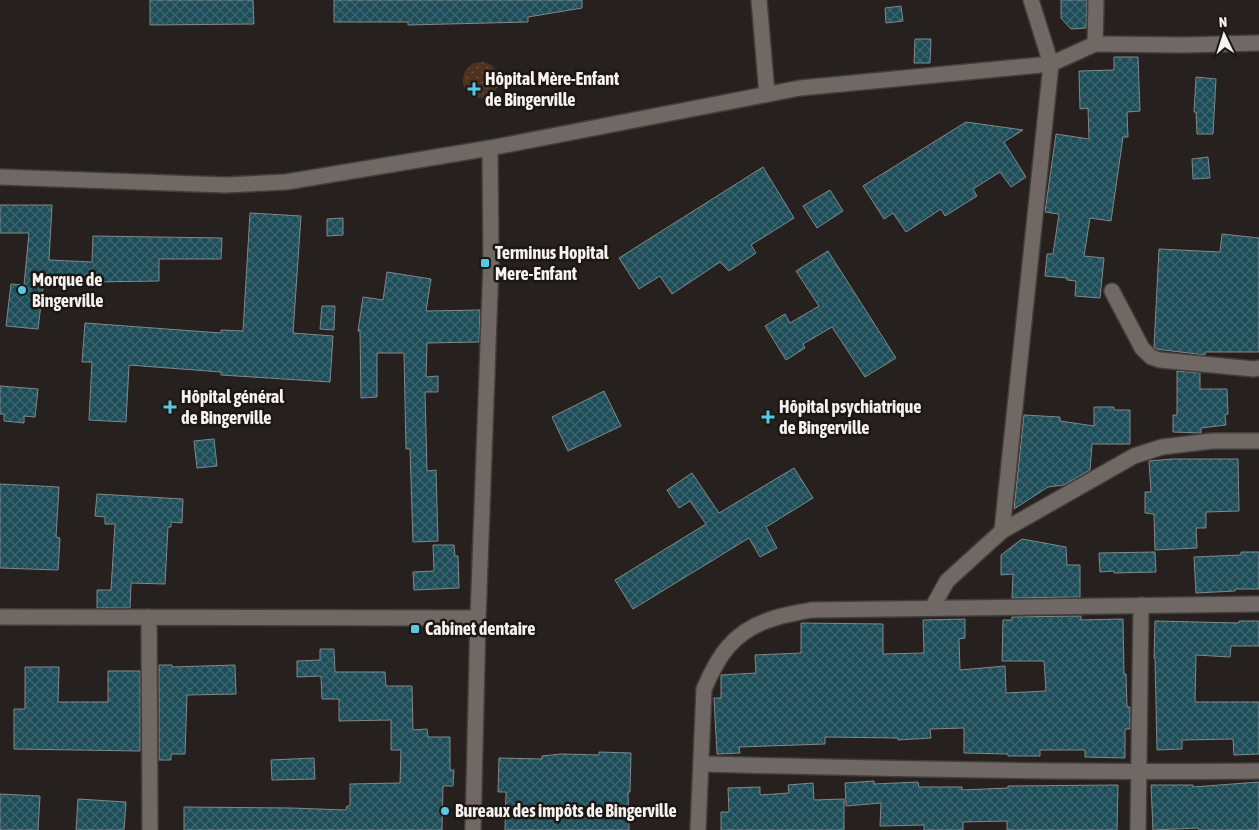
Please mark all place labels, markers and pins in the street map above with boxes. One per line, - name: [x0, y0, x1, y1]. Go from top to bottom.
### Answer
- place label: Hôpital Mère-Enfant de Bingerville: [485, 68, 620, 110]
- marker: Hôpital Mère-Enfant de Bingerville: [467, 82, 481, 96]
- place label: Terminus Hopital Mere-Enfant: [495, 242, 609, 284]
- marker: Terminus Hopital Mere-Enfant: [479, 257, 491, 269]
- place label: Morque de Bingerville: [32, 269, 103, 311]
- marker: Morque de Bingerville: [16, 284, 28, 296]
- place label: Hôpital général de Bingerville: [181, 386, 284, 428]
- place label: Hôpital psychiatrique de Bingerville: [779, 396, 921, 438]
- marker: Hôpital général de Bingerville: [163, 400, 177, 414]
- marker: Hôpital psychiatrique de Bingerville: [761, 410, 775, 424]
- place label: Cabinet dentaire: [425, 618, 535, 639]
- marker: Cabinet dentaire: [409, 623, 421, 635]
- place label: Bureaux des impôts de Bingerville: [455, 800, 677, 821]
- marker: Bureaux des impôts de Bingerville: [439, 805, 451, 817]

